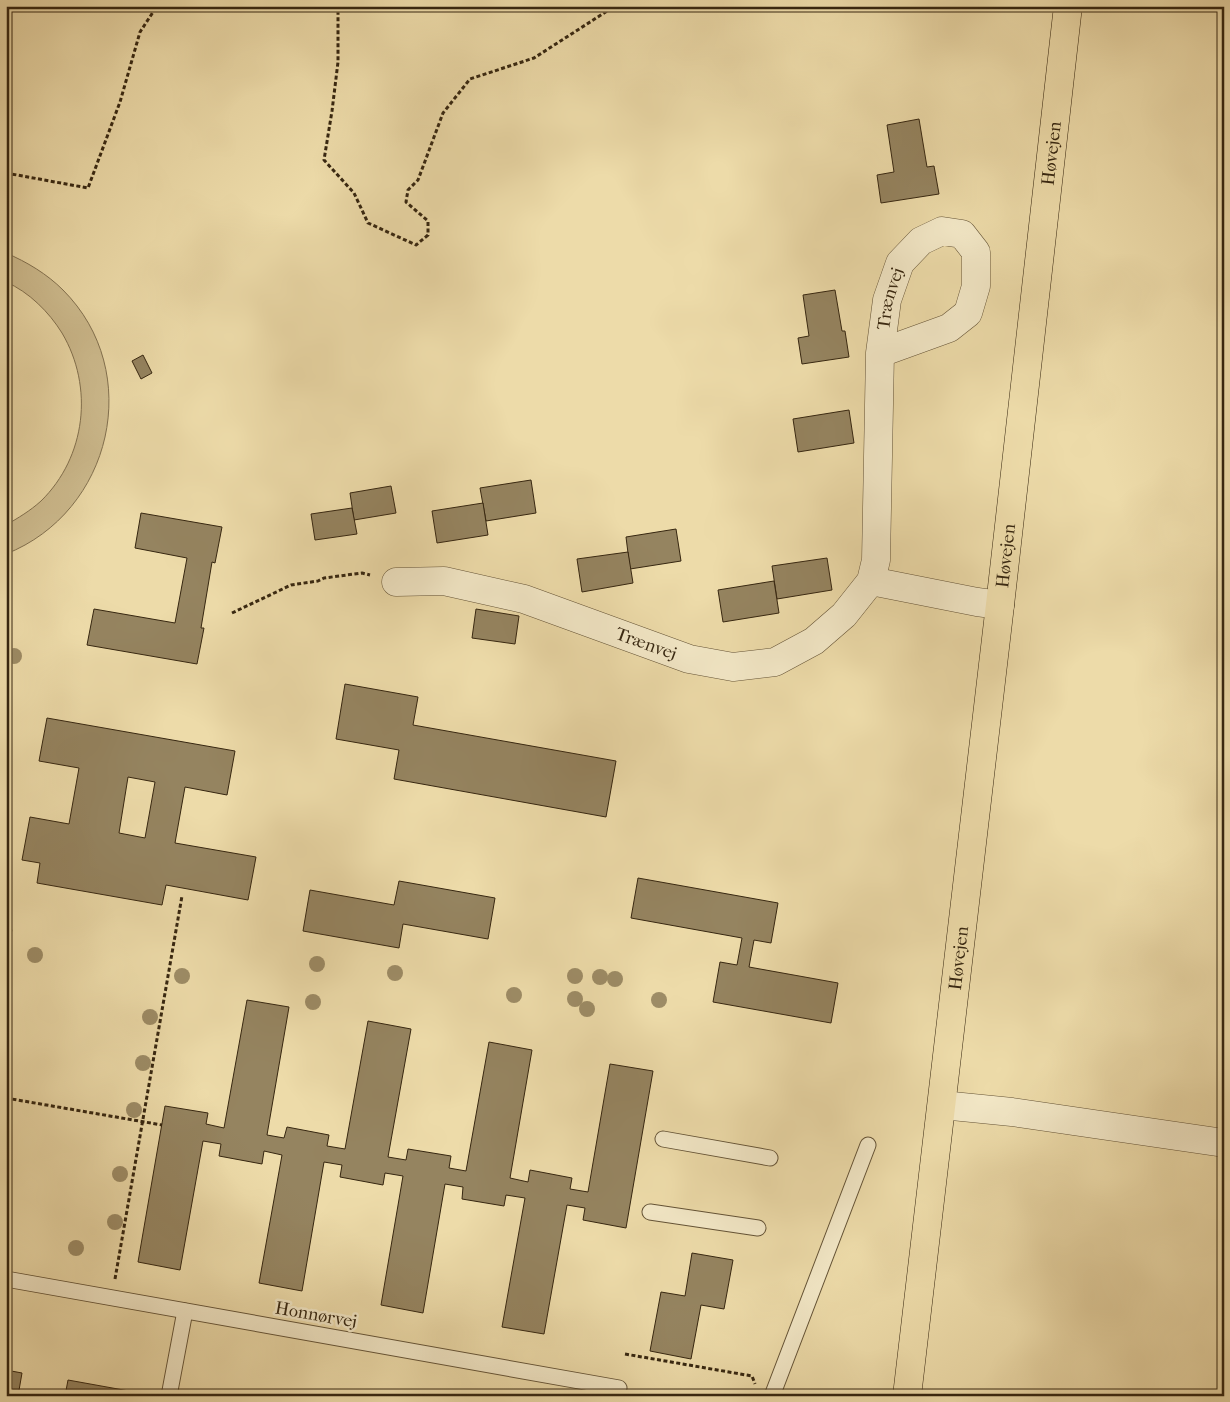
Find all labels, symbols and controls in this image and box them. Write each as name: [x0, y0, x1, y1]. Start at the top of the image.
street label: Høvejen: [1037, 120, 1065, 186]
street label: Trænvej: [873, 265, 908, 331]
street label: Høvejen: [992, 522, 1020, 589]
street label: Trænvej: [613, 623, 680, 664]
street label: Høvejen: [944, 924, 973, 991]
street label: Honnørvej: [273, 1297, 359, 1333]

